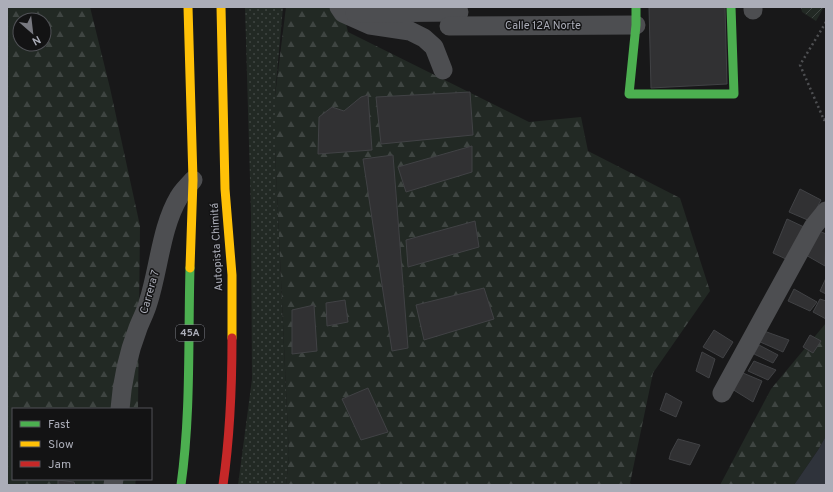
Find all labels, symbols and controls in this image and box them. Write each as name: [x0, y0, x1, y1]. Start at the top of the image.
north arrow: [12, 12, 52, 52]
street label: Calle 12A Norte: [505, 19, 581, 33]
text: N: [29, 32, 43, 48]
street label: Autopista Chimitá: [208, 202, 226, 292]
street label: Carrera 7: [137, 268, 163, 316]
road number: 45A: [176, 325, 204, 341]
legend: [12, 408, 152, 480]
text: Fast: [48, 417, 70, 433]
text: Slow: [48, 437, 74, 453]
text: Jam: [48, 457, 71, 473]

